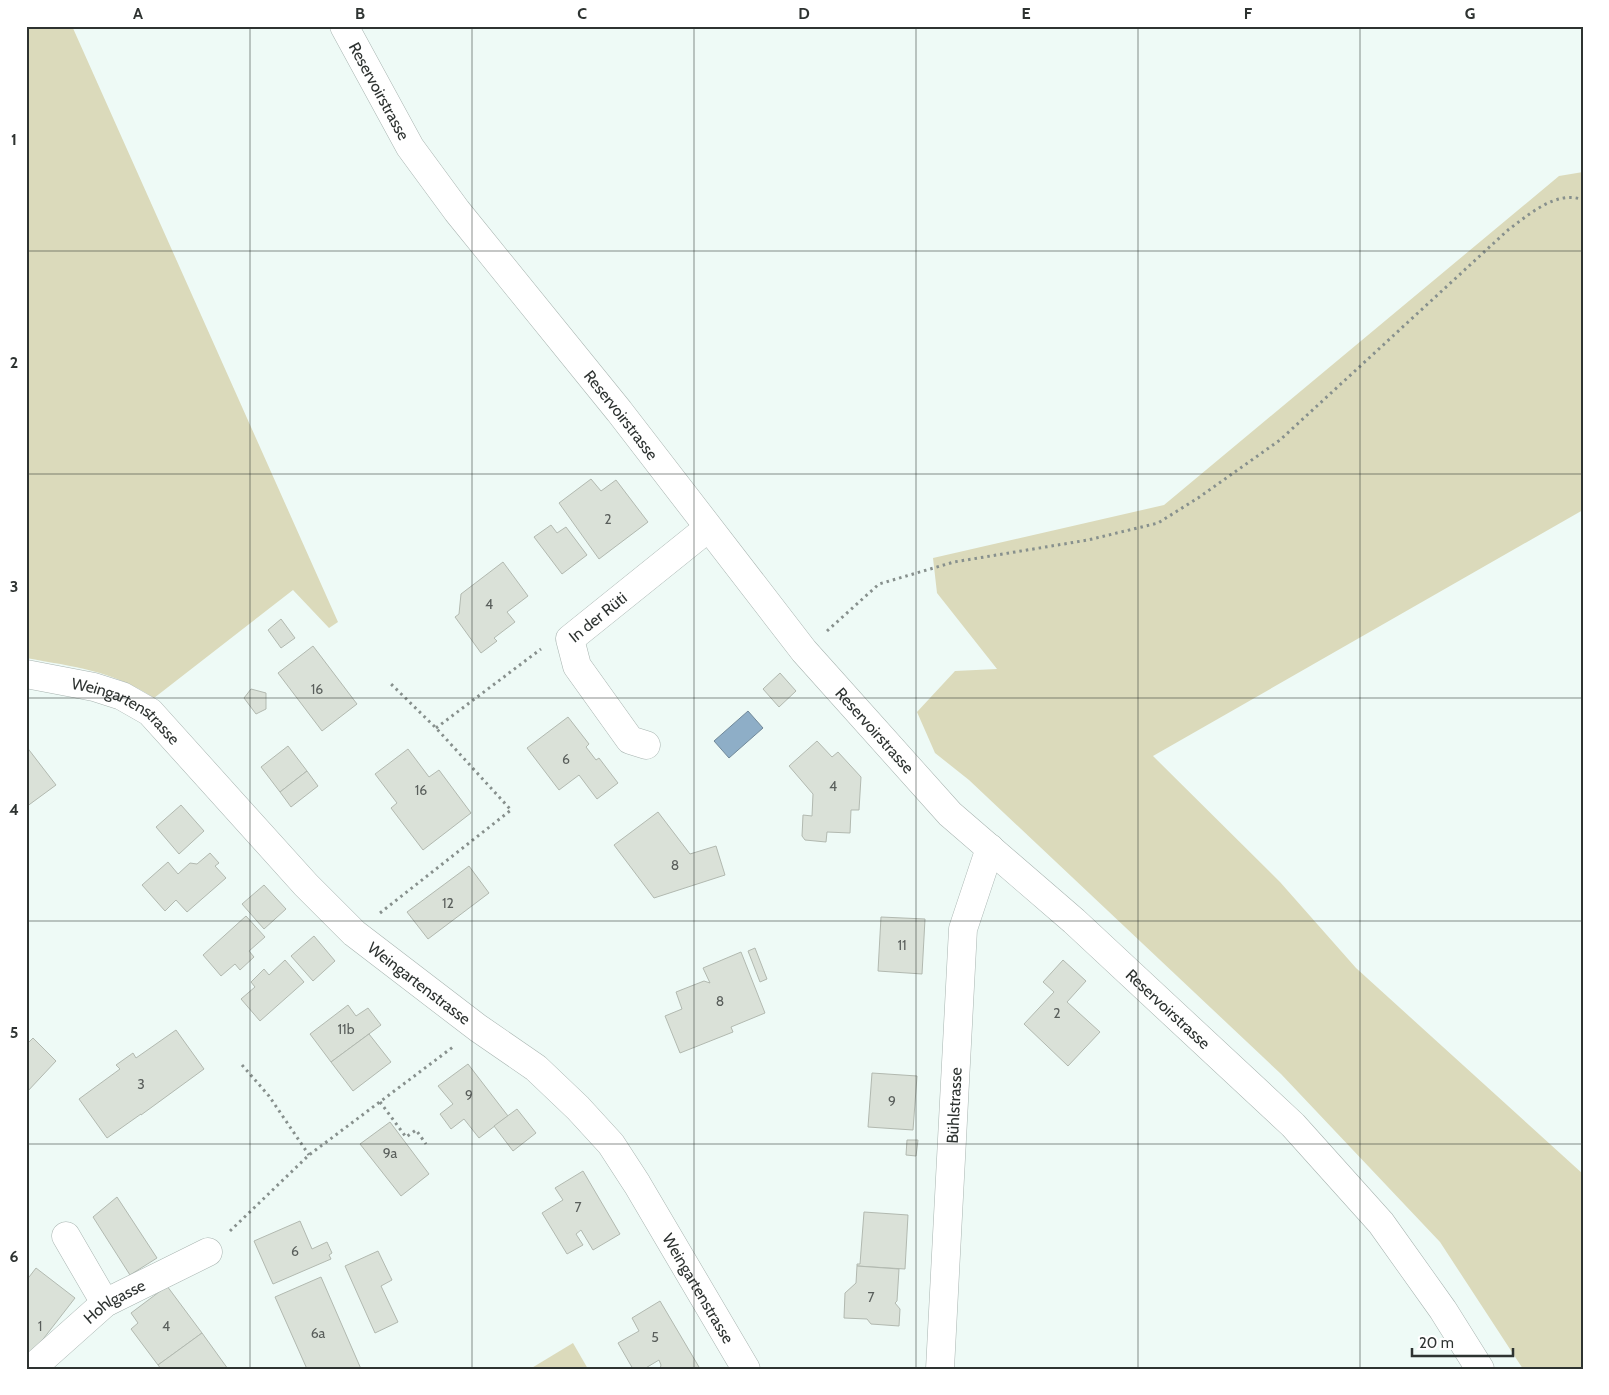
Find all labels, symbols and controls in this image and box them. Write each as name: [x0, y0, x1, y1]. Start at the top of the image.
text: A: [133, 4, 143, 23]
text: B: [355, 4, 365, 23]
text: C: [577, 4, 587, 23]
text: D: [798, 4, 810, 23]
text: E: [1021, 4, 1031, 23]
text: F: [1244, 4, 1253, 23]
text: G: [1465, 4, 1475, 23]
street label: Reservoirstrasse: [345, 39, 414, 143]
text: 1: [11, 130, 17, 149]
text: 2: [10, 353, 18, 372]
street label: Reservoirstrasse: [580, 366, 662, 463]
house number: 2: [604, 510, 612, 528]
text: 3: [10, 577, 18, 596]
street label: In der Rüti: [565, 588, 630, 646]
house number: 4: [485, 595, 493, 613]
street label: Weingartenstrasse: [70, 673, 184, 748]
house number: 16: [311, 680, 323, 698]
street label: Reservoirstrasse: [832, 683, 918, 777]
house number: 6: [562, 750, 570, 768]
house number: 4: [829, 777, 837, 795]
house number: 16: [415, 781, 427, 799]
text: 4: [9, 800, 19, 819]
house number: 8: [671, 856, 679, 874]
house number: 12: [442, 894, 454, 912]
house number: 11: [897, 936, 907, 954]
street label: Weingartenstrasse: [364, 938, 474, 1028]
street label: Reservoirstrasse: [1122, 965, 1214, 1053]
house number: 8: [716, 992, 724, 1010]
house number: 2: [1053, 1004, 1061, 1022]
house number: 11b: [338, 1020, 355, 1038]
text: 5: [10, 1023, 18, 1042]
street label: Bühlstrasse: [942, 1067, 965, 1144]
house number: 3: [137, 1075, 145, 1093]
house number: 9: [465, 1086, 473, 1104]
house number: 9: [888, 1092, 896, 1110]
house number: 9a: [383, 1144, 398, 1162]
house number: 7: [574, 1198, 582, 1216]
street label: Weingartenstrasse: [659, 1230, 738, 1347]
house number: 6: [291, 1242, 299, 1260]
text: 6: [10, 1247, 19, 1266]
street label: Hohlgasse: [79, 1275, 148, 1327]
house number: 7: [867, 1288, 875, 1306]
house number: 1: [38, 1317, 42, 1335]
house number: 4: [162, 1317, 170, 1335]
house number: 6a: [311, 1324, 326, 1342]
scale bar: [1412, 1325, 1513, 1357]
house number: 5: [651, 1328, 659, 1346]
text: 20 m: [1419, 1334, 1454, 1352]

